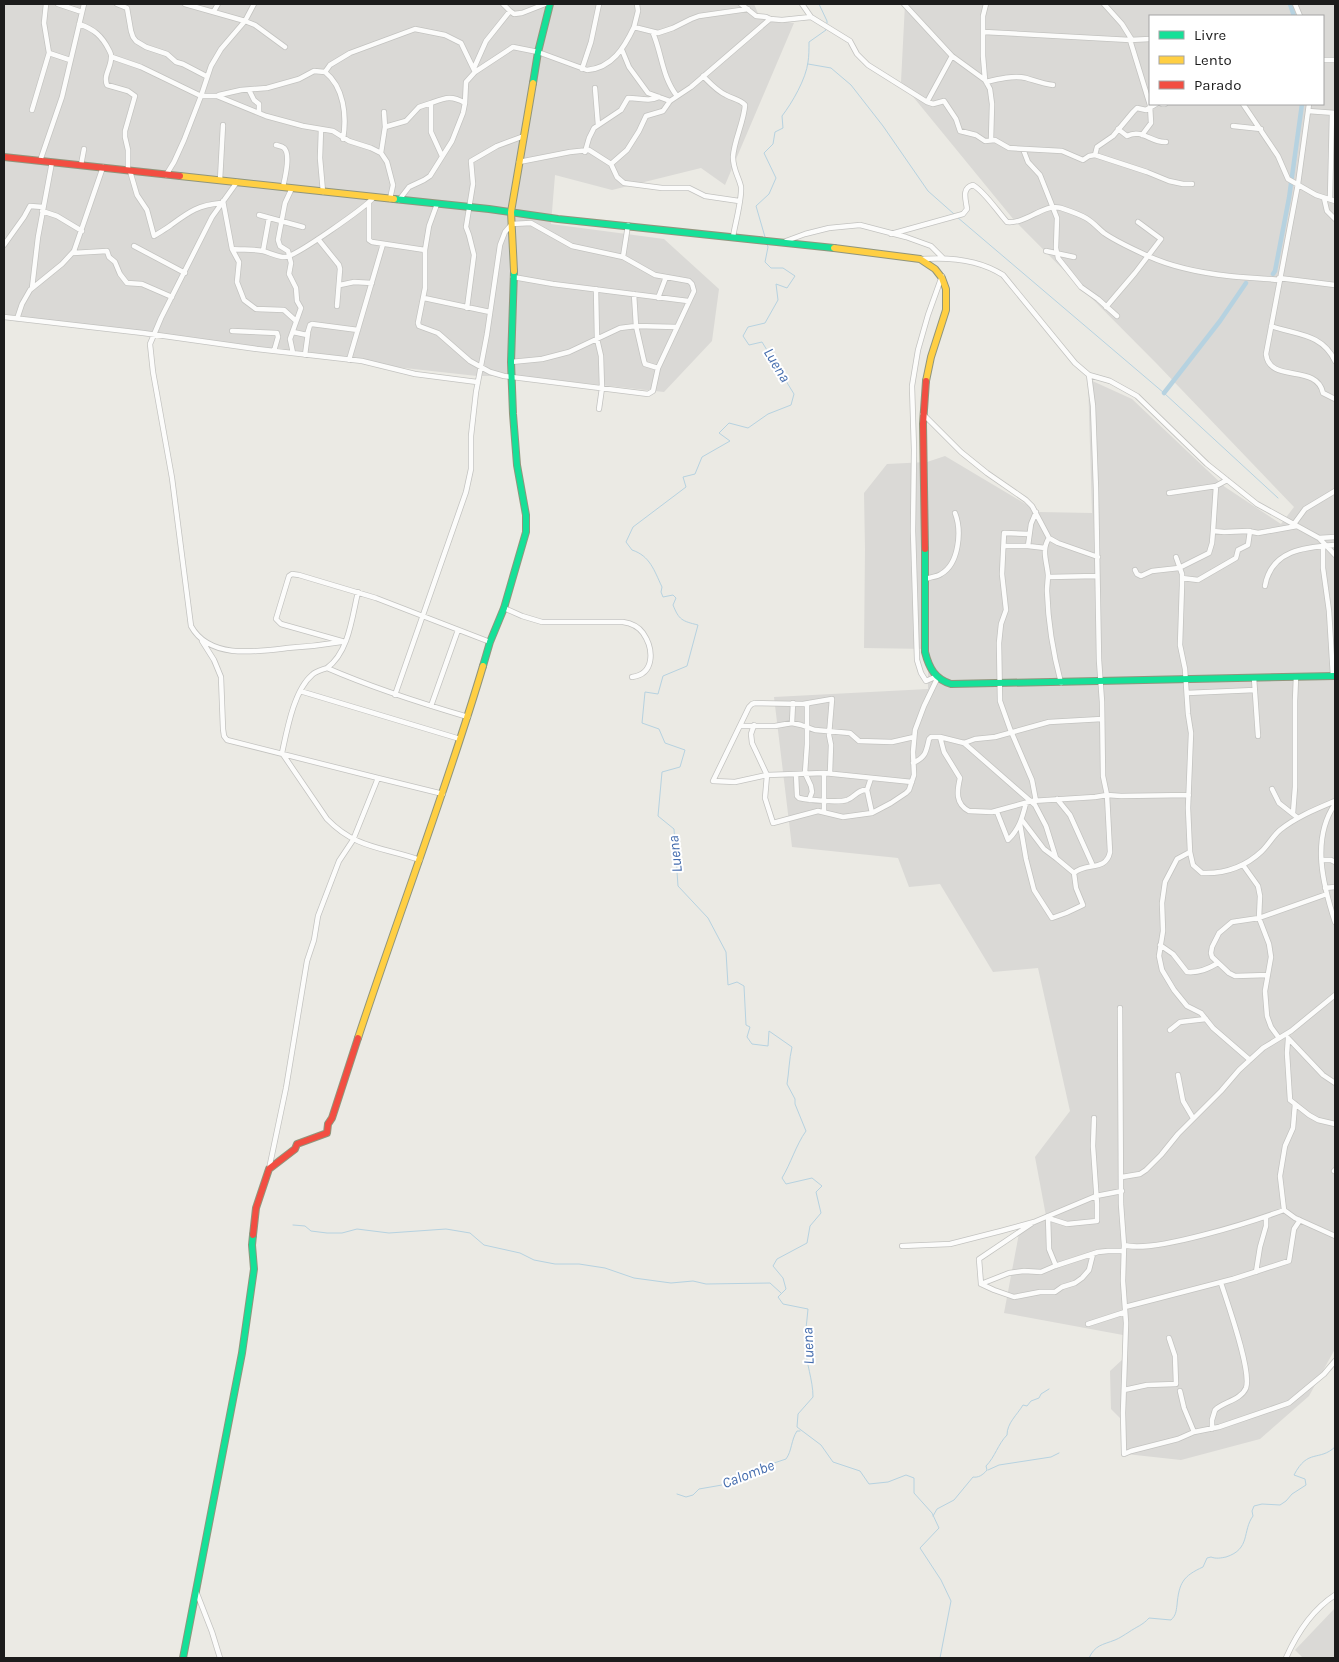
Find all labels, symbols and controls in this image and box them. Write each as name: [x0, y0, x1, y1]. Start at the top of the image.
legend: [1149, 15, 1324, 105]
text: Livre: [1194, 26, 1226, 44]
text: Lento: [1194, 51, 1232, 69]
text: Parado: [1194, 76, 1241, 94]
water label: Luena: [760, 344, 794, 386]
water label: Luena: [664, 835, 686, 873]
water label: Luena: [798, 1327, 818, 1365]
water label: Calombe: [719, 1456, 777, 1492]

